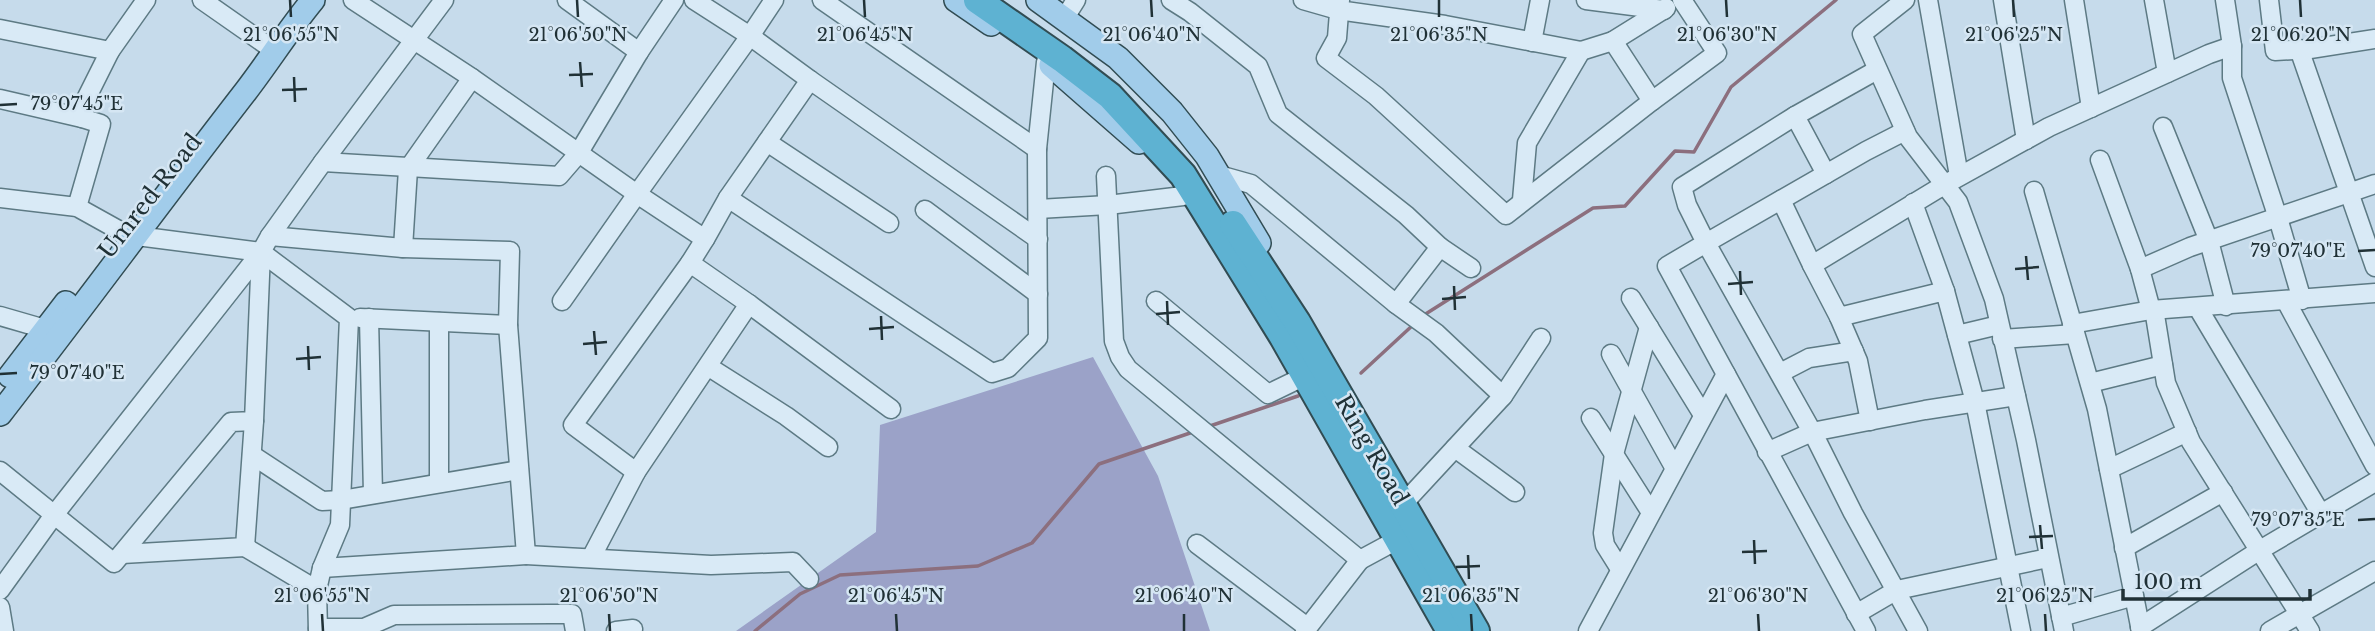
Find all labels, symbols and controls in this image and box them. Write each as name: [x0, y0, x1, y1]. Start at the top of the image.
text: 21°06'55"N: [243, 24, 339, 46]
text: 21°06'50"N: [528, 24, 628, 46]
text: 21°06'45"N: [817, 24, 913, 46]
text: 21°06'40"N: [1102, 24, 1202, 46]
text: 21°06'35"N: [1390, 24, 1488, 46]
text: 21°06'30"N: [1677, 24, 1777, 46]
text: 21°06'25"N: [1965, 24, 2063, 46]
text: 21°06'20"N: [2251, 24, 2351, 46]
text: 79°07'45"E: [31, 93, 123, 115]
street label: Umred Road: [92, 128, 208, 264]
text: 79°07'40"E: [2251, 240, 2345, 262]
text: 79°07'40"E: [30, 362, 124, 384]
street label: Ring Road: [1329, 390, 1415, 510]
text: 79°07'35"E: [2251, 509, 2345, 531]
scale bar: [2123, 558, 2310, 602]
text: 100 m: [2134, 569, 2202, 595]
text: 21°06'55"N: [274, 585, 370, 607]
text: 21°06'50"N: [559, 585, 659, 607]
text: 21°06'45"N: [848, 585, 944, 607]
text: 21°06'40"N: [1134, 585, 1234, 607]
text: 21°06'35"N: [1422, 585, 1520, 607]
text: 21°06'30"N: [1708, 585, 1808, 607]
text: 21°06'25"N: [1996, 585, 2094, 607]

